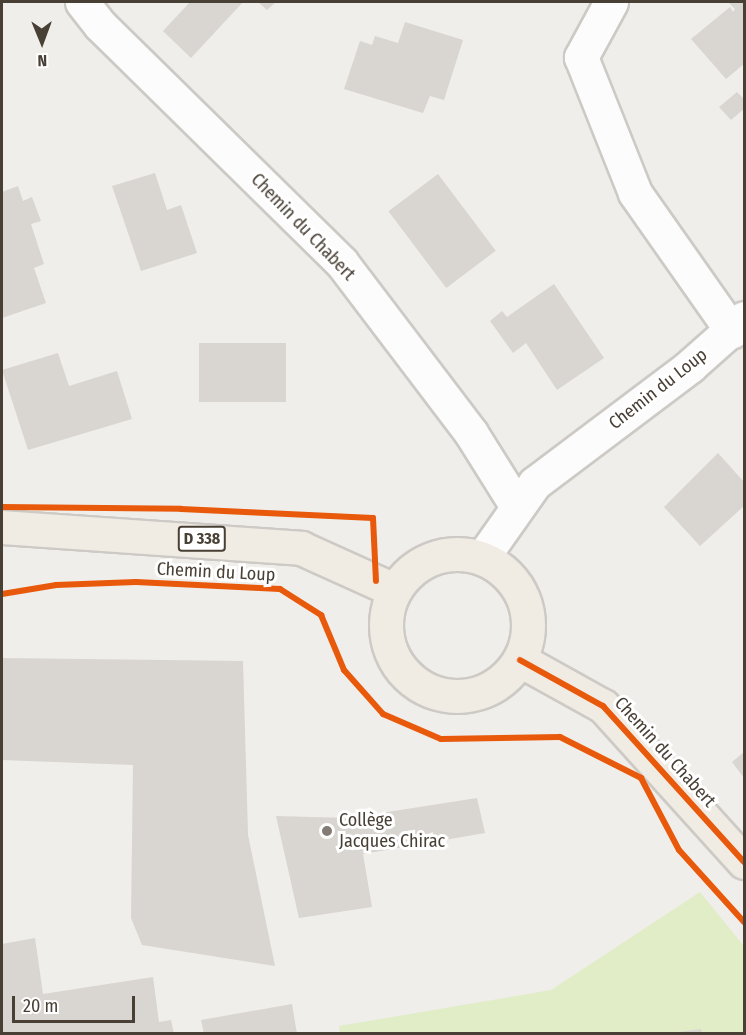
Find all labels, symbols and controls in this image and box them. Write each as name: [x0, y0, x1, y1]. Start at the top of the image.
north arrow: [12, 12, 72, 72]
text: N: [37, 51, 47, 70]
street label: Chemin du Chabert: [246, 169, 360, 285]
street label: Chemin du Loup: [605, 344, 711, 434]
road number: D 338: [176, 526, 228, 552]
street label: Chemin du Loup: [156, 558, 276, 586]
street label: Chemin du Chabert: [610, 693, 720, 811]
place label: Collège Jacques Chirac: [339, 810, 445, 852]
marker: Collège Jacques Chirac: [320, 824, 334, 838]
scale bar: [15, 984, 138, 1022]
text: 20 m: [23, 995, 58, 1017]

